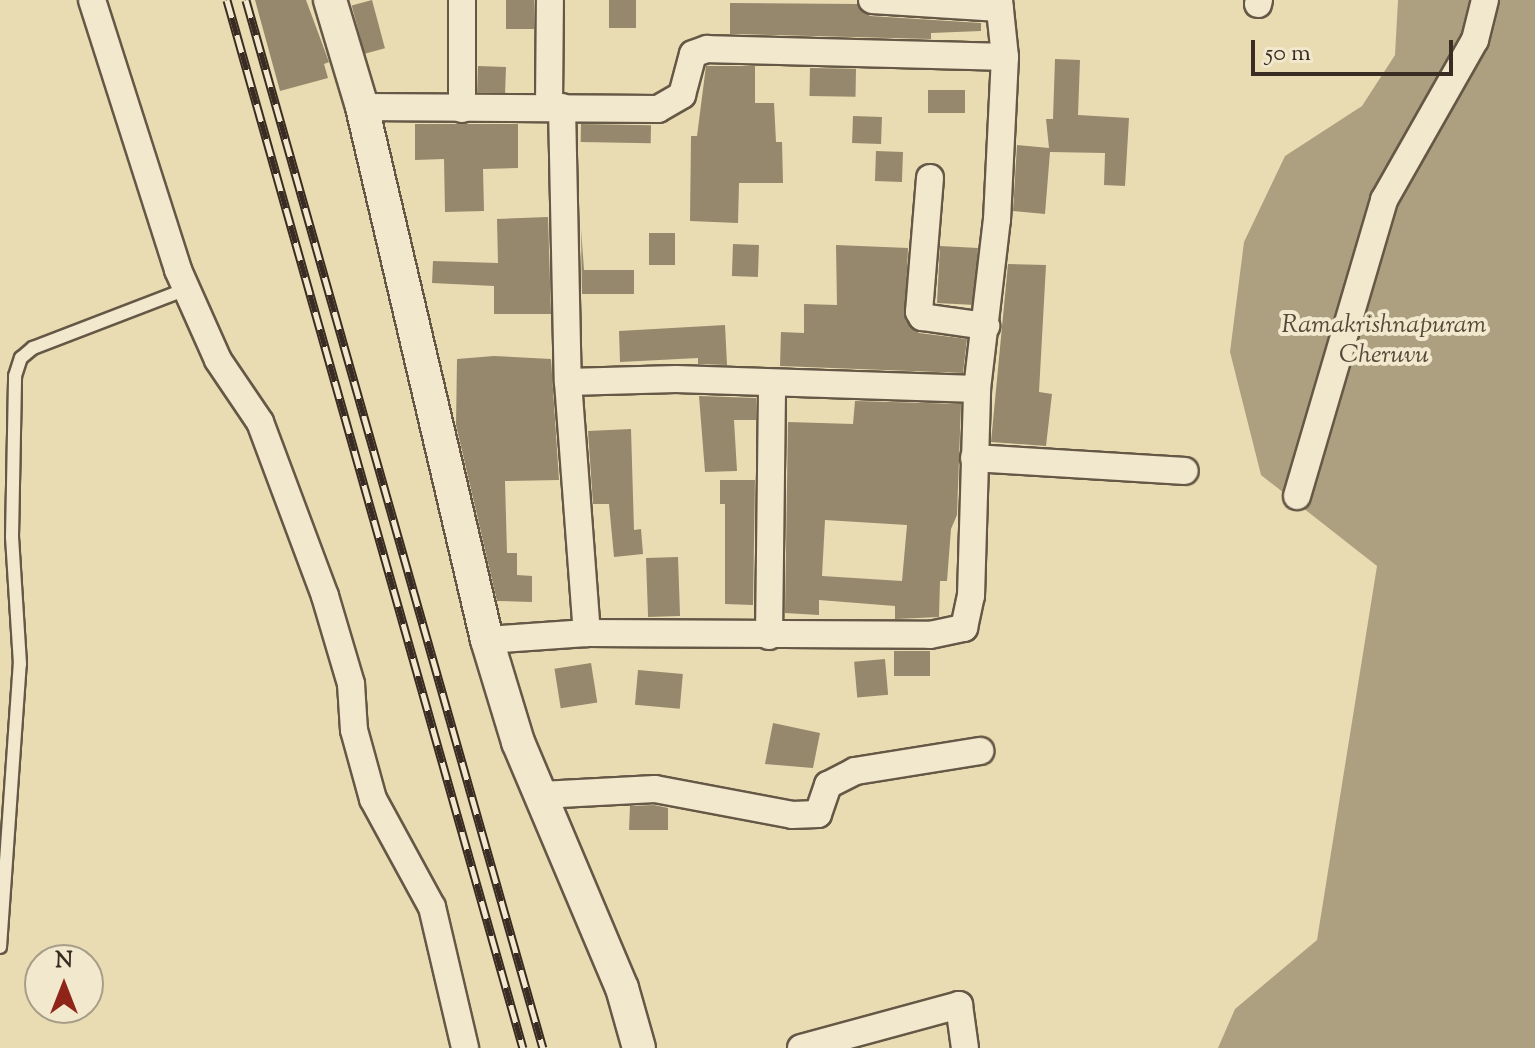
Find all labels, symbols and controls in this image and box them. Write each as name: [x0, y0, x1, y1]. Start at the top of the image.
scale bar: [1255, 24, 1457, 74]
text: 50 m: [1265, 37, 1311, 71]
water label: Ramakrishnapuram Cheruvu: [1281, 310, 1487, 372]
north arrow: [24, 944, 104, 1024]
text: N: [55, 946, 73, 978]

